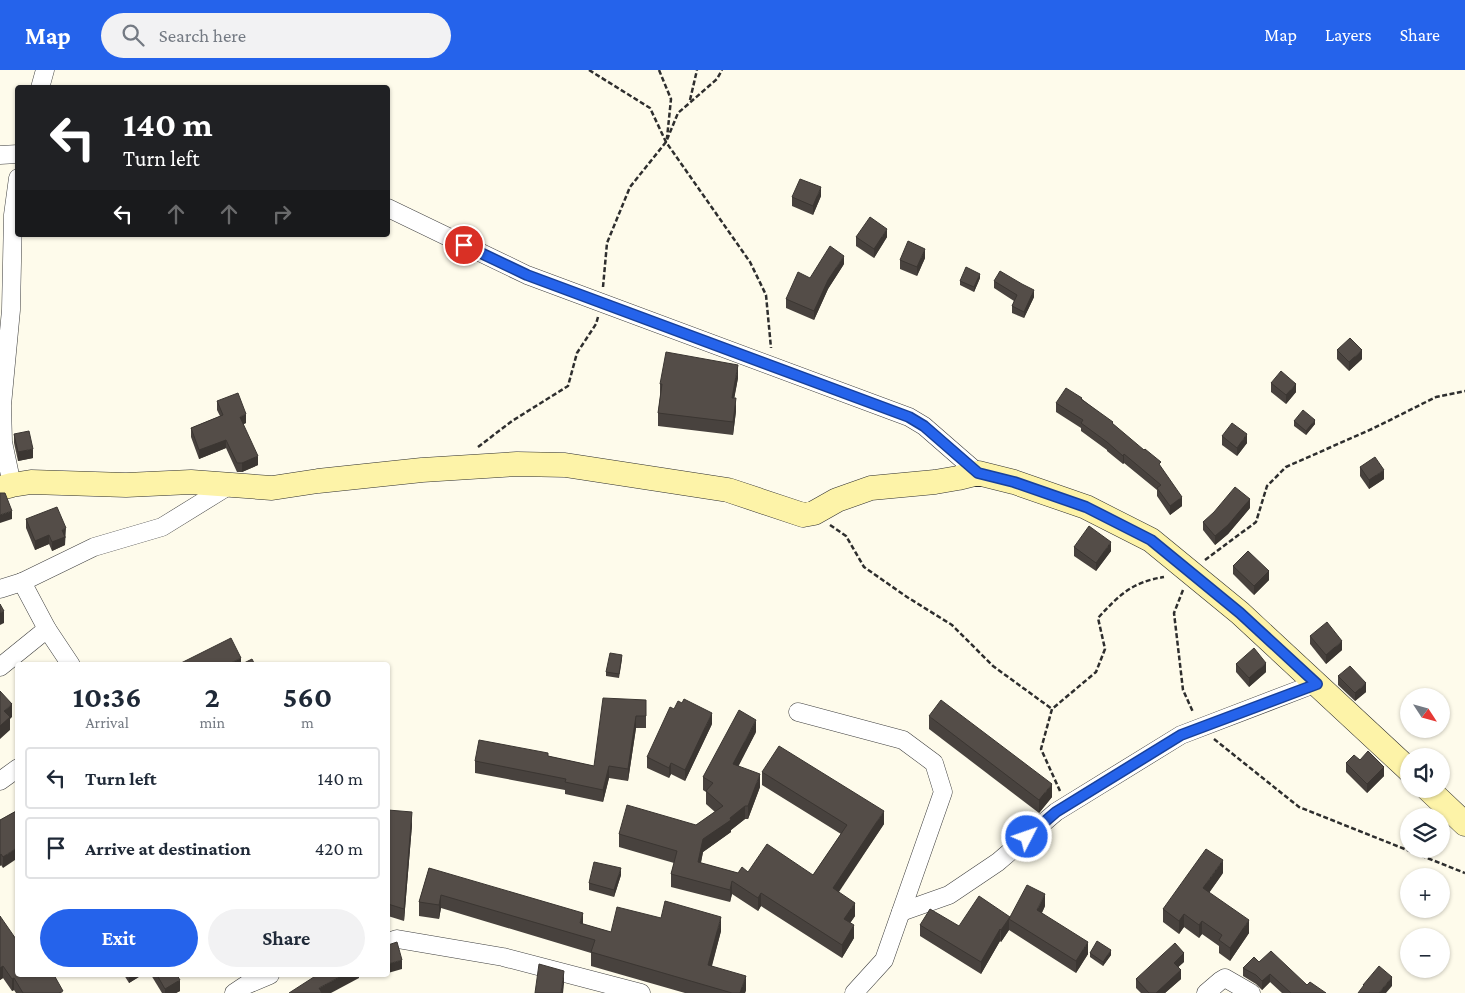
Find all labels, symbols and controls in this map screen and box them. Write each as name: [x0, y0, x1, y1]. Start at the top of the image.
search box: [101, 13, 451, 58]
icon: search: [119, 21, 147, 49]
text: Map: [25, 22, 71, 49]
text: Search here: [159, 25, 246, 46]
text: Map: [1264, 25, 1297, 45]
text: Layers: [1325, 25, 1372, 45]
text: Share: [1400, 25, 1440, 45]
icon: left: [40, 105, 105, 170]
text: 140 m: [123, 105, 213, 144]
text: Turn left: [123, 146, 200, 171]
icon: left: [109, 200, 137, 228]
icon: ahead: [162, 200, 190, 228]
icon: ahead: [215, 200, 243, 228]
icon: right: [268, 200, 296, 228]
pin: [443, 224, 485, 266]
icon: arrive: [450, 231, 478, 259]
text: 10:36: [73, 680, 142, 713]
text: 2: [205, 680, 220, 713]
text: 560: [283, 680, 332, 713]
north arrow: [1400, 688, 1450, 738]
map controls: [1400, 688, 1450, 978]
text: Arrival: [85, 714, 129, 731]
text: min: [199, 714, 225, 731]
text: m: [301, 714, 314, 731]
button: sound: [1400, 748, 1450, 798]
icon: left: [42, 764, 70, 792]
text: Turn left: [85, 768, 157, 789]
text: 140 m: [317, 768, 363, 789]
button: layers: [1400, 808, 1450, 858]
position arrow: [1000, 810, 1052, 862]
icon: arrive: [42, 834, 70, 862]
text: Arrive at destination: [85, 838, 251, 859]
text: 420 m: [315, 838, 363, 859]
button: +: [1400, 868, 1450, 918]
button: Exit: [40, 909, 198, 967]
button: Share: [208, 909, 365, 967]
button: −: [1400, 928, 1450, 978]

